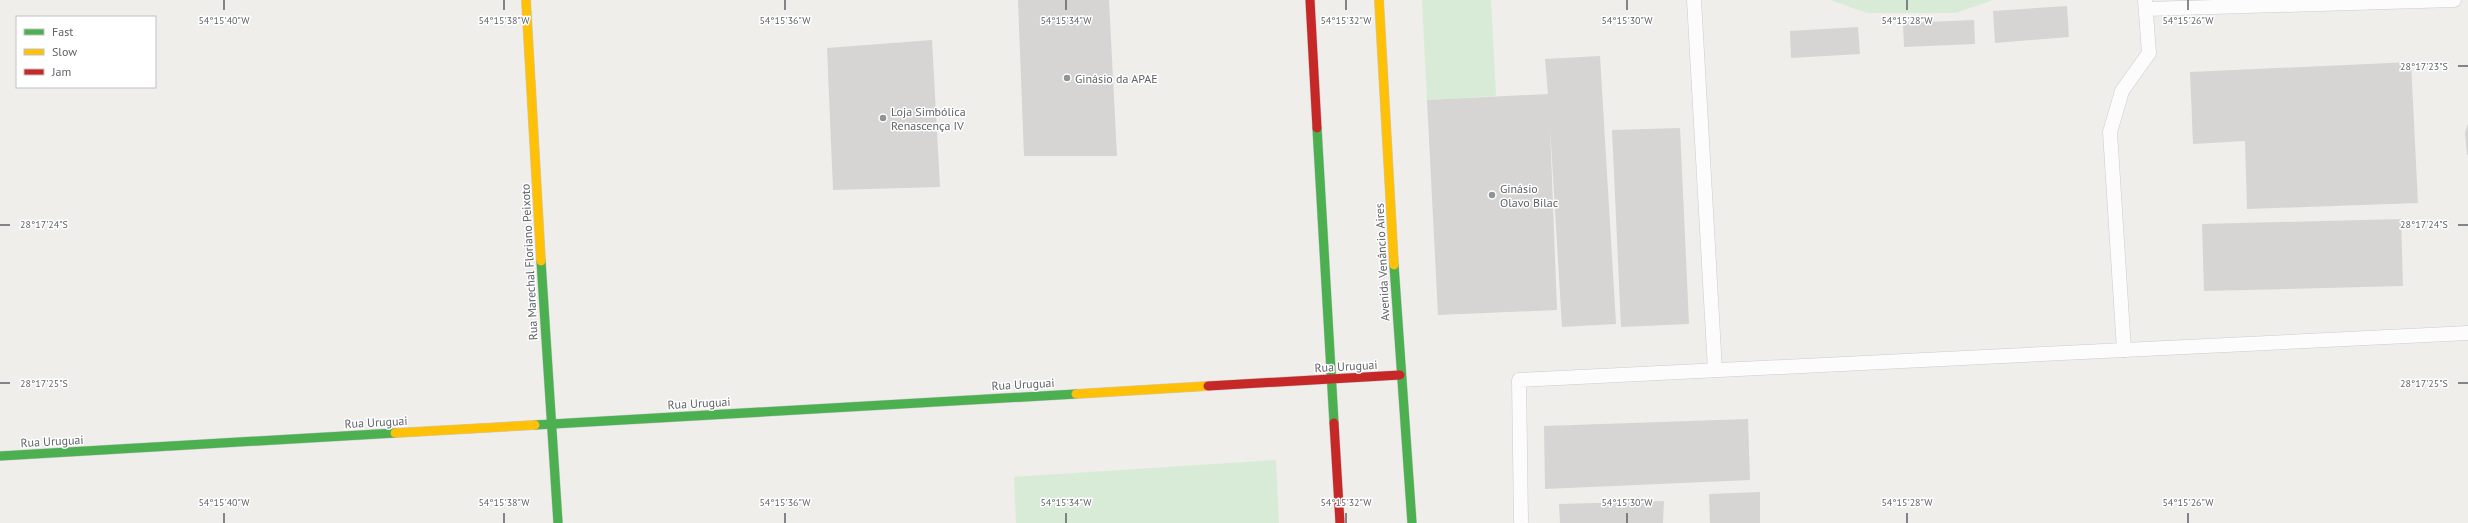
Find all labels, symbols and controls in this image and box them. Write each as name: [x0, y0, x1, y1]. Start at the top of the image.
text: 54°15'40"W: [198, 14, 250, 27]
text: 54°15'38"W: [478, 14, 530, 27]
text: 54°15'36"W: [759, 14, 811, 27]
text: 54°15'34"W: [1040, 14, 1092, 27]
text: 54°15'32"W: [1320, 14, 1372, 27]
text: 54°15'30"W: [1601, 14, 1653, 27]
text: 54°15'28"W: [1881, 14, 1933, 27]
text: 54°15'26"W: [2162, 14, 2214, 27]
legend: [16, 16, 156, 88]
text: Fast: [52, 24, 73, 39]
text: Slow: [52, 44, 77, 59]
text: 28°17'23"S: [2400, 60, 2448, 73]
text: Jam: [51, 64, 71, 79]
place label: Ginásio da APAE: [1075, 71, 1158, 86]
marker: Ginásio da APAE: [1062, 73, 1072, 83]
place label: Loja Simbólica Renascença IV: [891, 104, 966, 133]
marker: Loja Simbólica Renascença IV: [878, 113, 888, 123]
place label: Ginásio Olavo Bilac: [1500, 181, 1559, 210]
street label: Rua Marechal Floriano Peixoto: [517, 183, 541, 341]
marker: Ginásio Olavo Bilac: [1487, 190, 1497, 200]
street label: Avenida Venâncio Aires: [1371, 203, 1393, 321]
text: 28°17'24"S: [20, 218, 68, 231]
text: 28°17'24"S: [2400, 218, 2448, 231]
street label: Rua Uruguai: [1314, 357, 1378, 375]
street label: Rua Uruguai: [991, 375, 1055, 393]
text: 28°17'25"S: [20, 377, 68, 390]
text: 28°17'25"S: [2400, 377, 2448, 390]
street label: Rua Uruguai: [667, 394, 731, 412]
street label: Rua Uruguai: [344, 413, 408, 431]
street label: Rua Uruguai: [20, 432, 84, 450]
text: 54°15'40"W: [198, 496, 250, 509]
text: 54°15'38"W: [478, 496, 530, 509]
text: 54°15'36"W: [759, 496, 811, 509]
text: 54°15'34"W: [1040, 496, 1092, 509]
text: 54°15'32"W: [1320, 496, 1372, 509]
text: 54°15'30"W: [1601, 496, 1653, 509]
text: 54°15'28"W: [1881, 496, 1933, 509]
text: 54°15'26"W: [2162, 496, 2214, 509]

